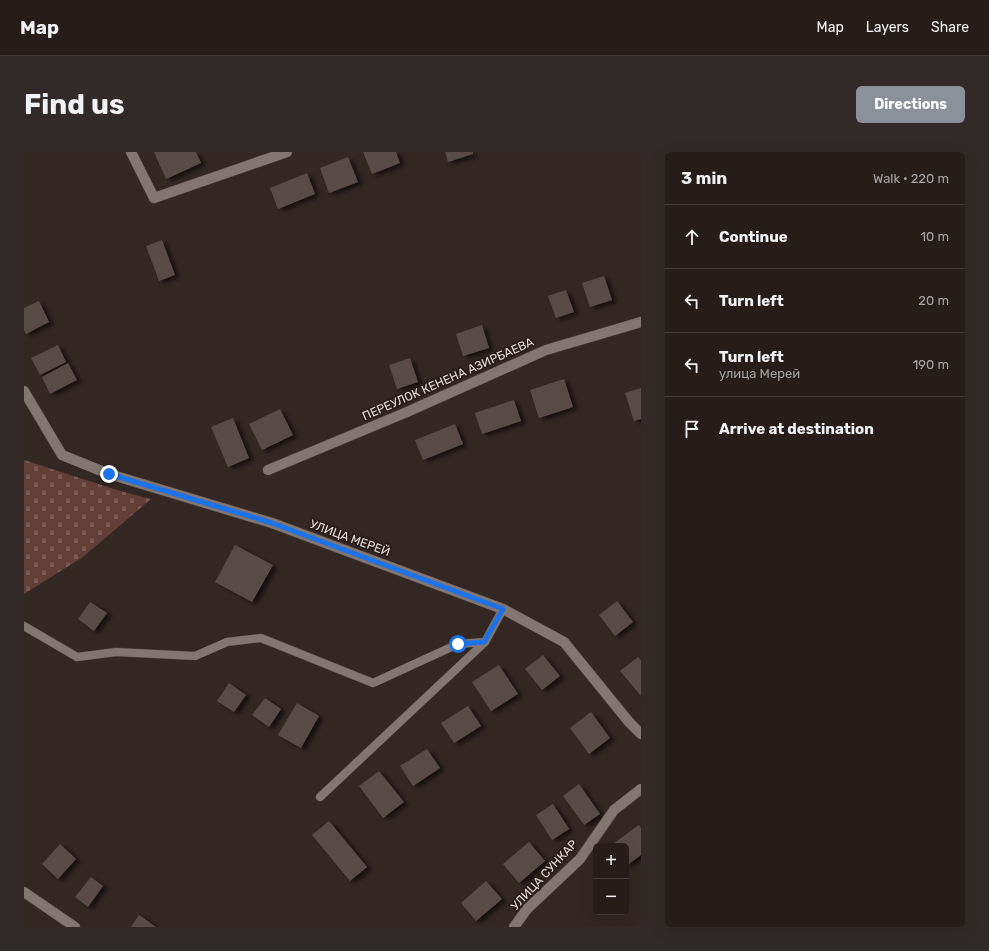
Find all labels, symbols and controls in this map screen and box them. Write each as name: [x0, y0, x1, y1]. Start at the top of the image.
text: Map: [20, 16, 59, 39]
text: Map: [817, 19, 844, 36]
text: Layers: [866, 19, 909, 36]
text: Share: [931, 19, 969, 36]
button: Directions: [856, 86, 965, 123]
text: Find us: [24, 88, 124, 121]
text: 3 min: [681, 168, 727, 188]
text: Walk · 220 m: [873, 171, 949, 186]
icon: ahead: [681, 226, 703, 248]
text: Continue: [719, 228, 788, 246]
text: 10 m: [920, 229, 949, 244]
icon: left: [681, 290, 703, 312]
text: Turn left: [719, 292, 784, 310]
text: 20 m: [918, 293, 949, 308]
street label: ПЕРЕУЛОК КЕНЕНА АЗИРБАЕВА: [360, 335, 536, 423]
text: Turn left: [719, 348, 784, 366]
icon: left: [681, 354, 703, 376]
text: 190 m: [913, 357, 949, 372]
text: улица Мерей: [719, 366, 800, 381]
icon: arrive: [681, 418, 703, 440]
text: Arrive at destination: [719, 420, 874, 438]
route end: [100, 465, 118, 483]
street label: УЛИЦА МЕРЕЙ: [308, 517, 392, 559]
route start: [449, 635, 467, 653]
street label: УЛИЦА СУНКАР: [508, 837, 580, 913]
map controls: [593, 843, 629, 915]
button: +: [593, 843, 629, 879]
button: −: [593, 879, 629, 915]

